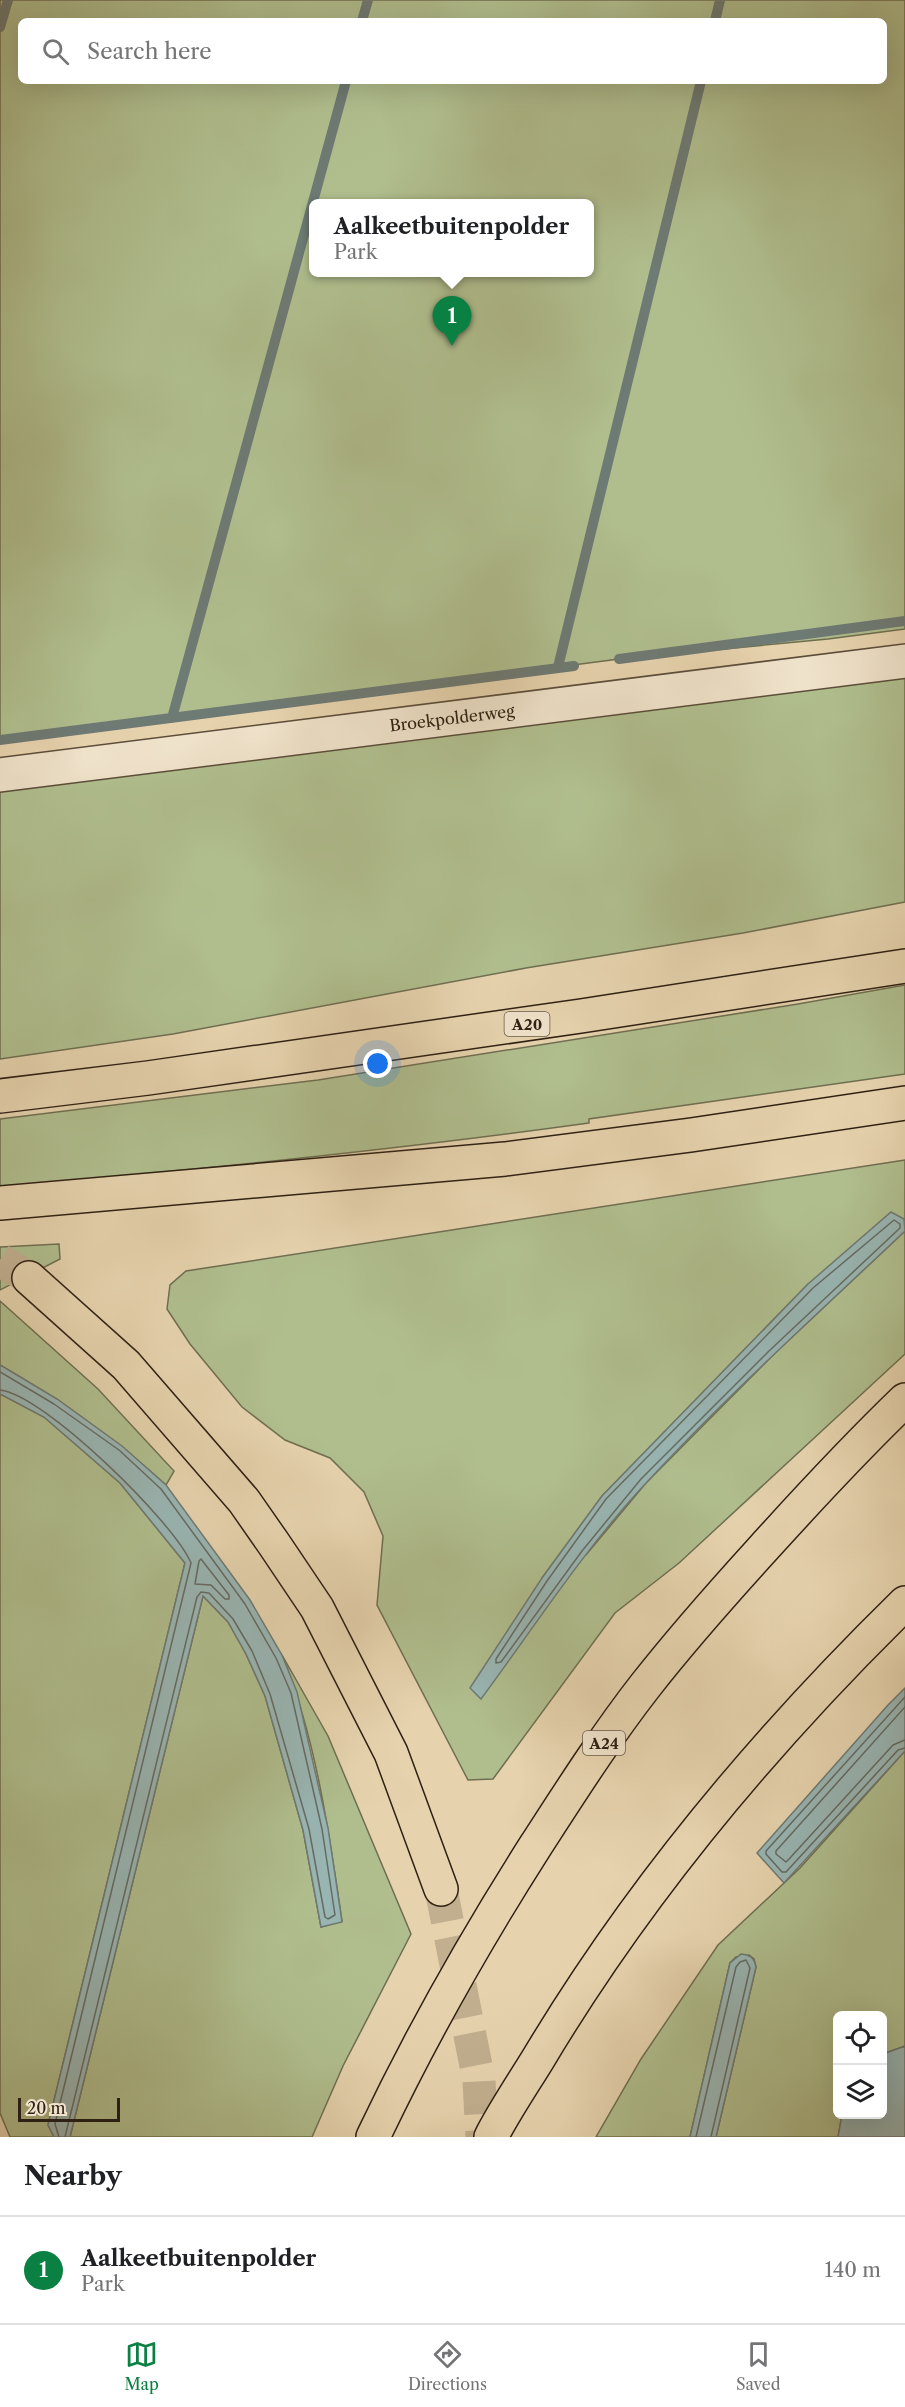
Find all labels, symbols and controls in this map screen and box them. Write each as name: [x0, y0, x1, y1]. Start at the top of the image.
search box: [18, 18, 887, 84]
icon: search: [39, 35, 72, 68]
text: Search here: [87, 38, 212, 65]
popup: [309, 199, 594, 277]
text: Aalkeetbuitenpolder: [334, 213, 569, 240]
text: Park: [334, 240, 377, 264]
pin: 1: [432, 296, 472, 346]
street label: Broekpolderweg: [388, 700, 516, 736]
road number: A20: [504, 1012, 550, 1036]
your location: [363, 1049, 392, 1078]
road number: A24: [583, 1731, 625, 1755]
map controls: [833, 2011, 887, 2119]
button: locate: [833, 2011, 887, 2065]
button: layers: [833, 2065, 887, 2119]
scale bar: [18, 2095, 120, 2122]
text: 20 m: [27, 2098, 66, 2118]
text: Nearby: [24, 2160, 122, 2192]
text: Aalkeetbuitenpolder: [81, 2245, 316, 2272]
text: 1: [39, 2258, 48, 2282]
text: 140 m: [824, 2258, 881, 2282]
text: Park: [81, 2272, 124, 2296]
tab: Map: [125, 2338, 159, 2394]
tab: Directions: [408, 2338, 487, 2394]
tab: Saved: [736, 2338, 780, 2394]

